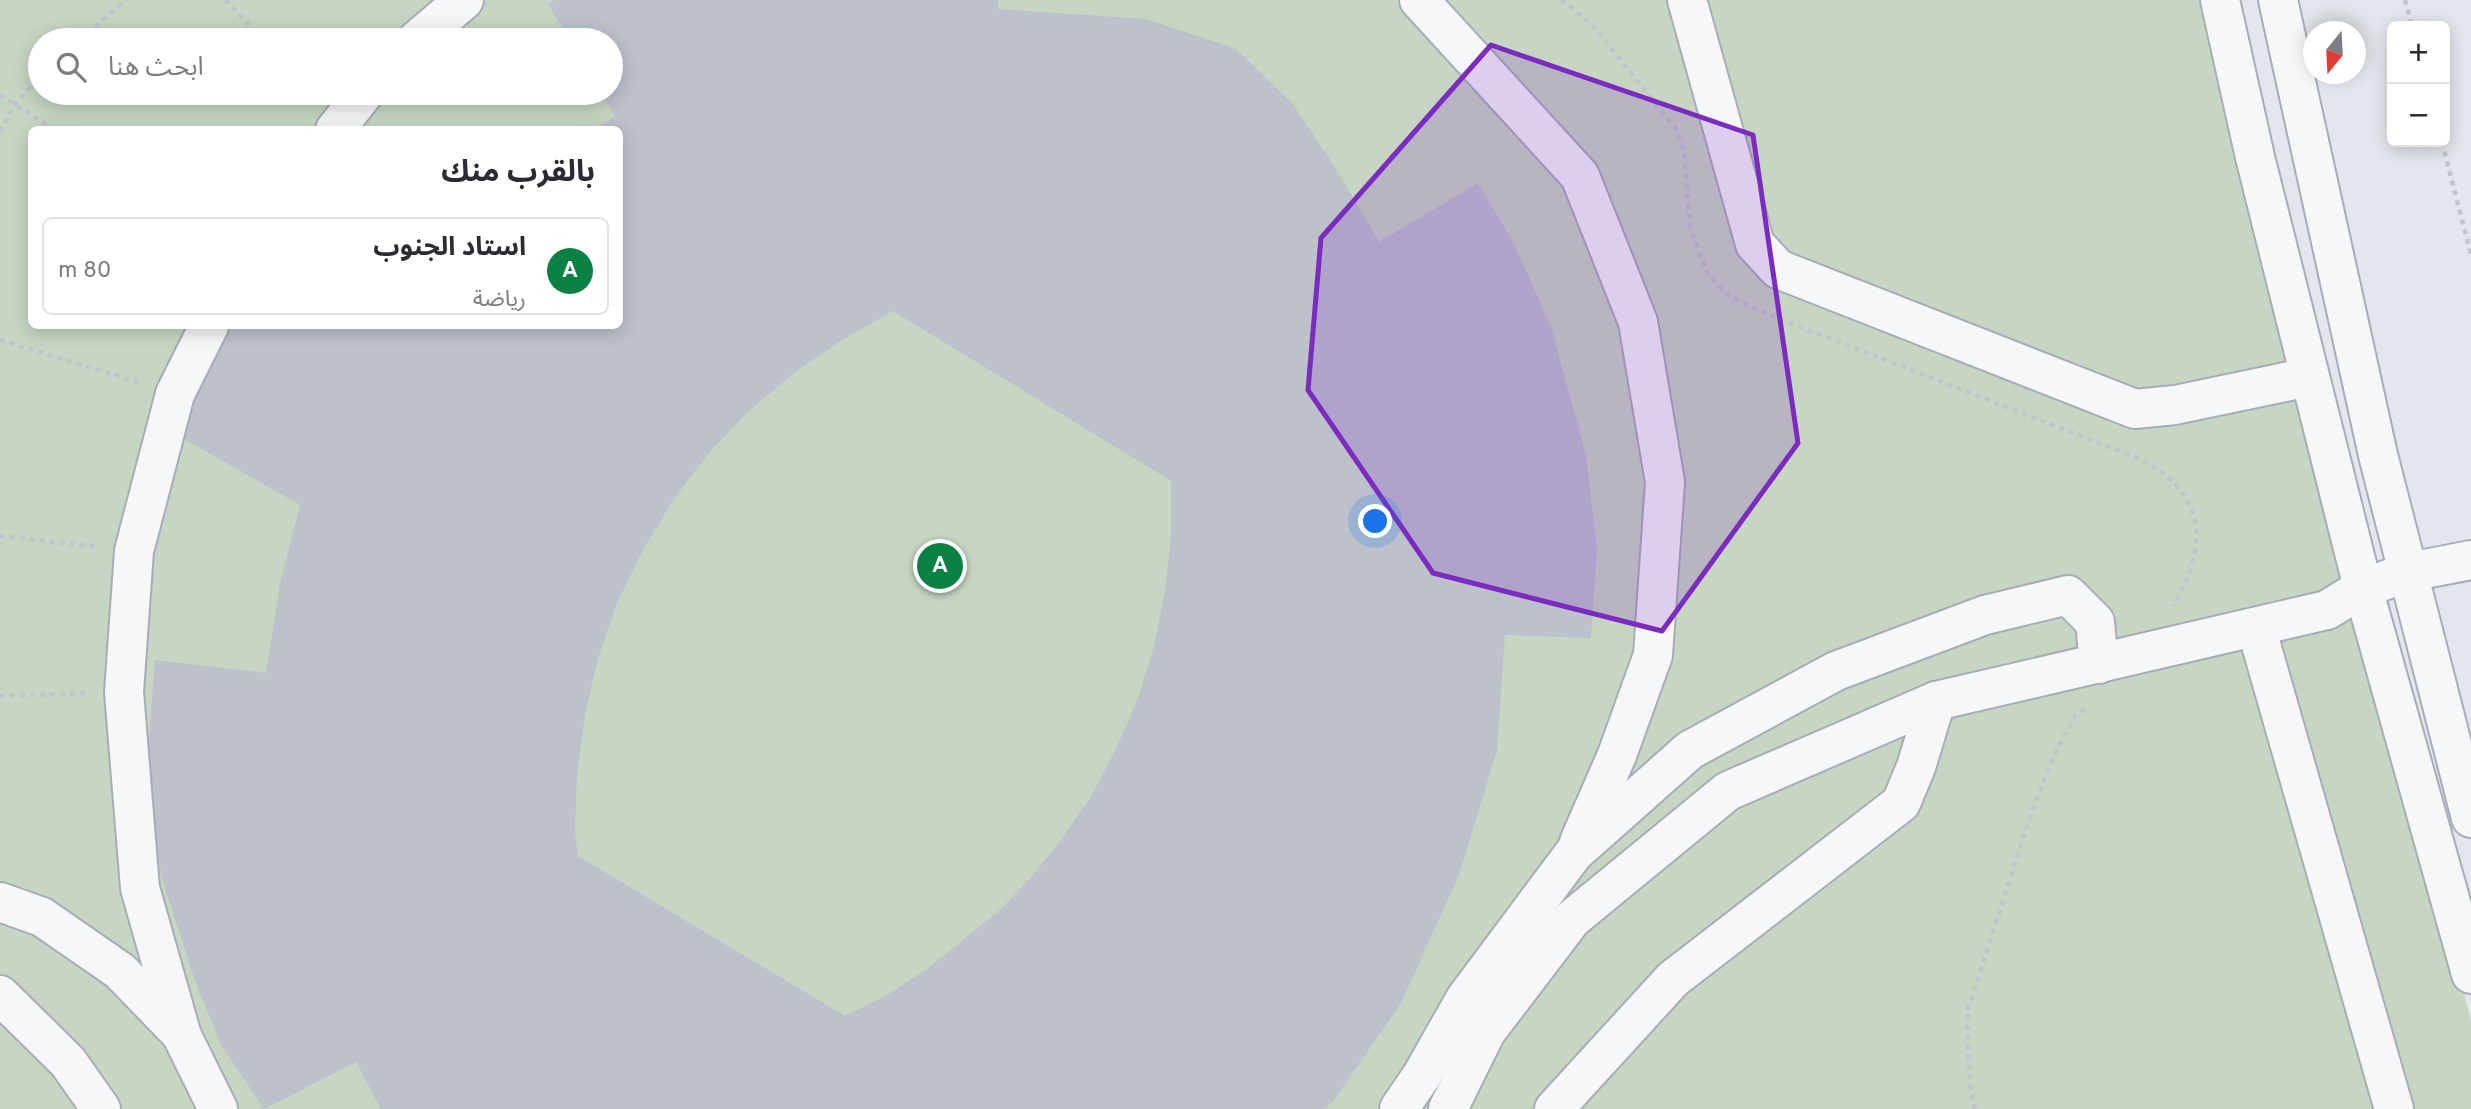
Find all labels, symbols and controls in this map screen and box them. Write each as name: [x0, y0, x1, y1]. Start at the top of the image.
north arrow: [2303, 21, 2366, 84]
map controls: [2387, 21, 2450, 147]
button: +: [2387, 21, 2450, 84]
search box: [28, 28, 623, 105]
icon: search: [52, 48, 90, 86]
text: ابحث هنا: [108, 52, 204, 85]
button: −: [2387, 84, 2450, 147]
text: بالقرب منك: [441, 155, 595, 192]
text: استاد الجنوب: [373, 232, 526, 265]
text: 80 m: [58, 257, 111, 286]
text: A: [562, 257, 578, 286]
text: رياضة: [473, 286, 526, 315]
your location: [1358, 504, 1392, 538]
pin: A: [917, 540, 963, 592]

